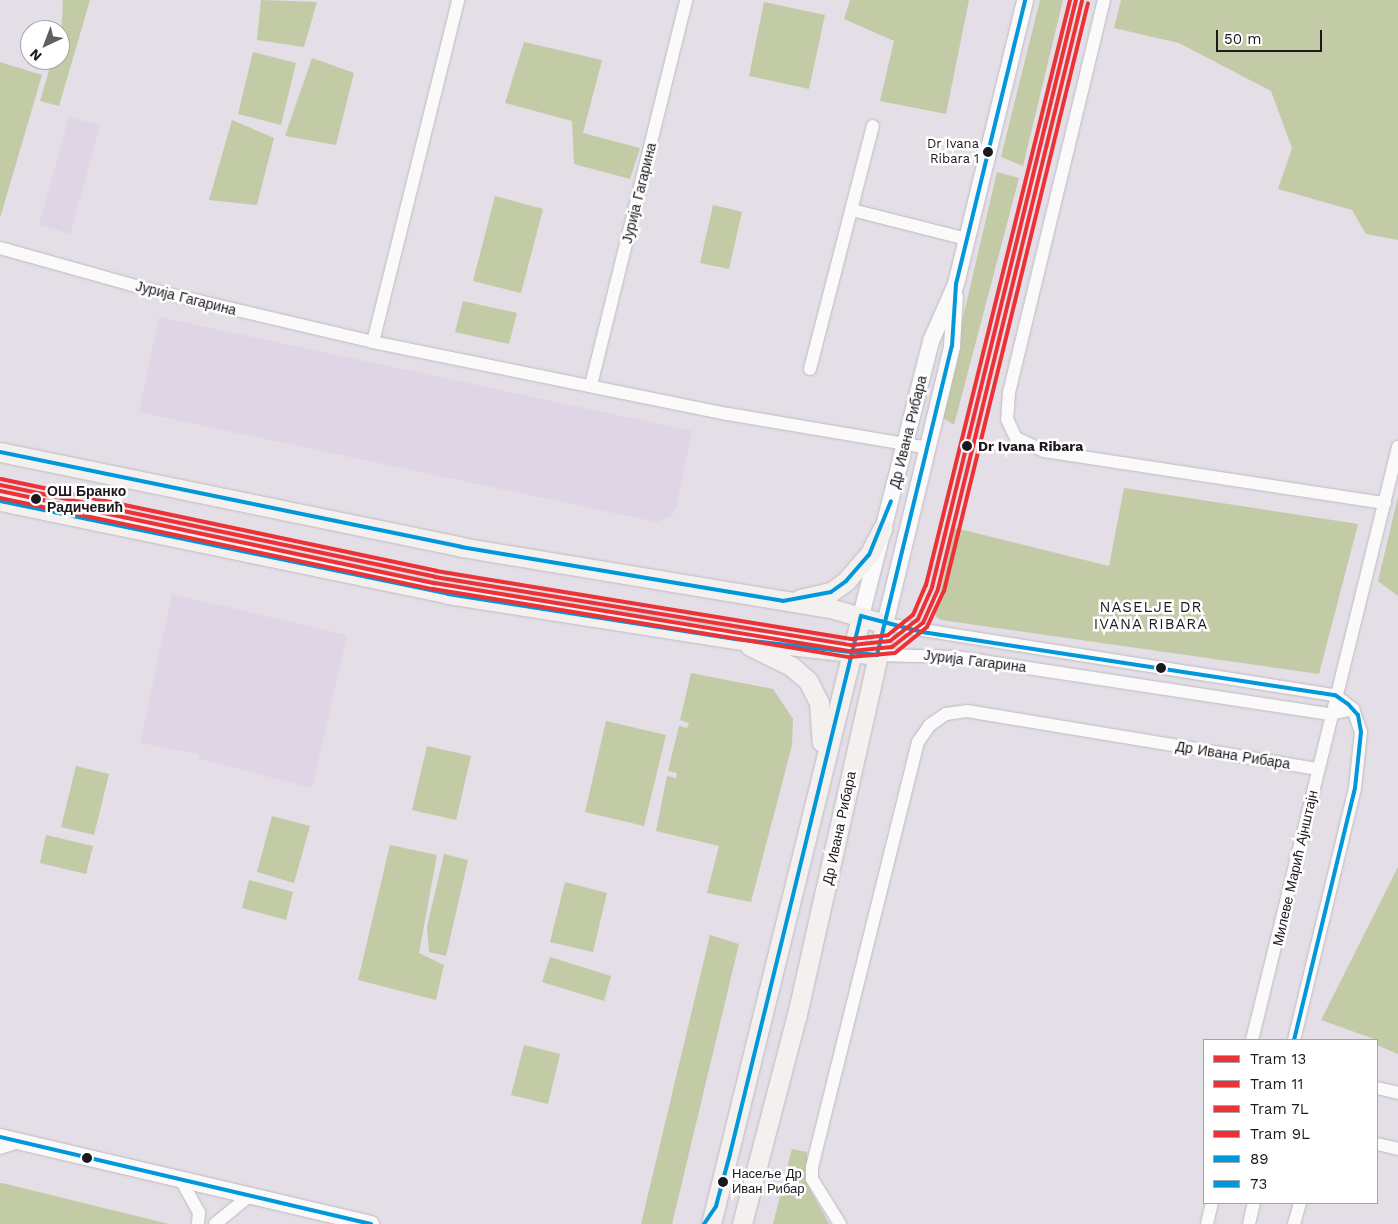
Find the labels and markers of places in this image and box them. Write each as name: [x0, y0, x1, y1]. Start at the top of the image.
place label: Dr Ivana Ribara 1: [927, 137, 979, 168]
marker: Dr Ivana Ribara 1: [983, 147, 993, 157]
place label: Dr Ivana Ribara: [978, 438, 1084, 454]
marker: Dr Ivana Ribara: [960, 439, 974, 453]
place label: ОШ Бранко Радичевић: [47, 483, 126, 516]
marker: ОШ Бранко Радичевић: [29, 492, 43, 506]
unlabelled marker: [1156, 663, 1166, 673]
unlabelled marker: [82, 1153, 92, 1163]
place label: Насеље Др Иван Рибар: [732, 1167, 804, 1198]
marker: Насеље Др Иван Рибар: [718, 1177, 728, 1187]

